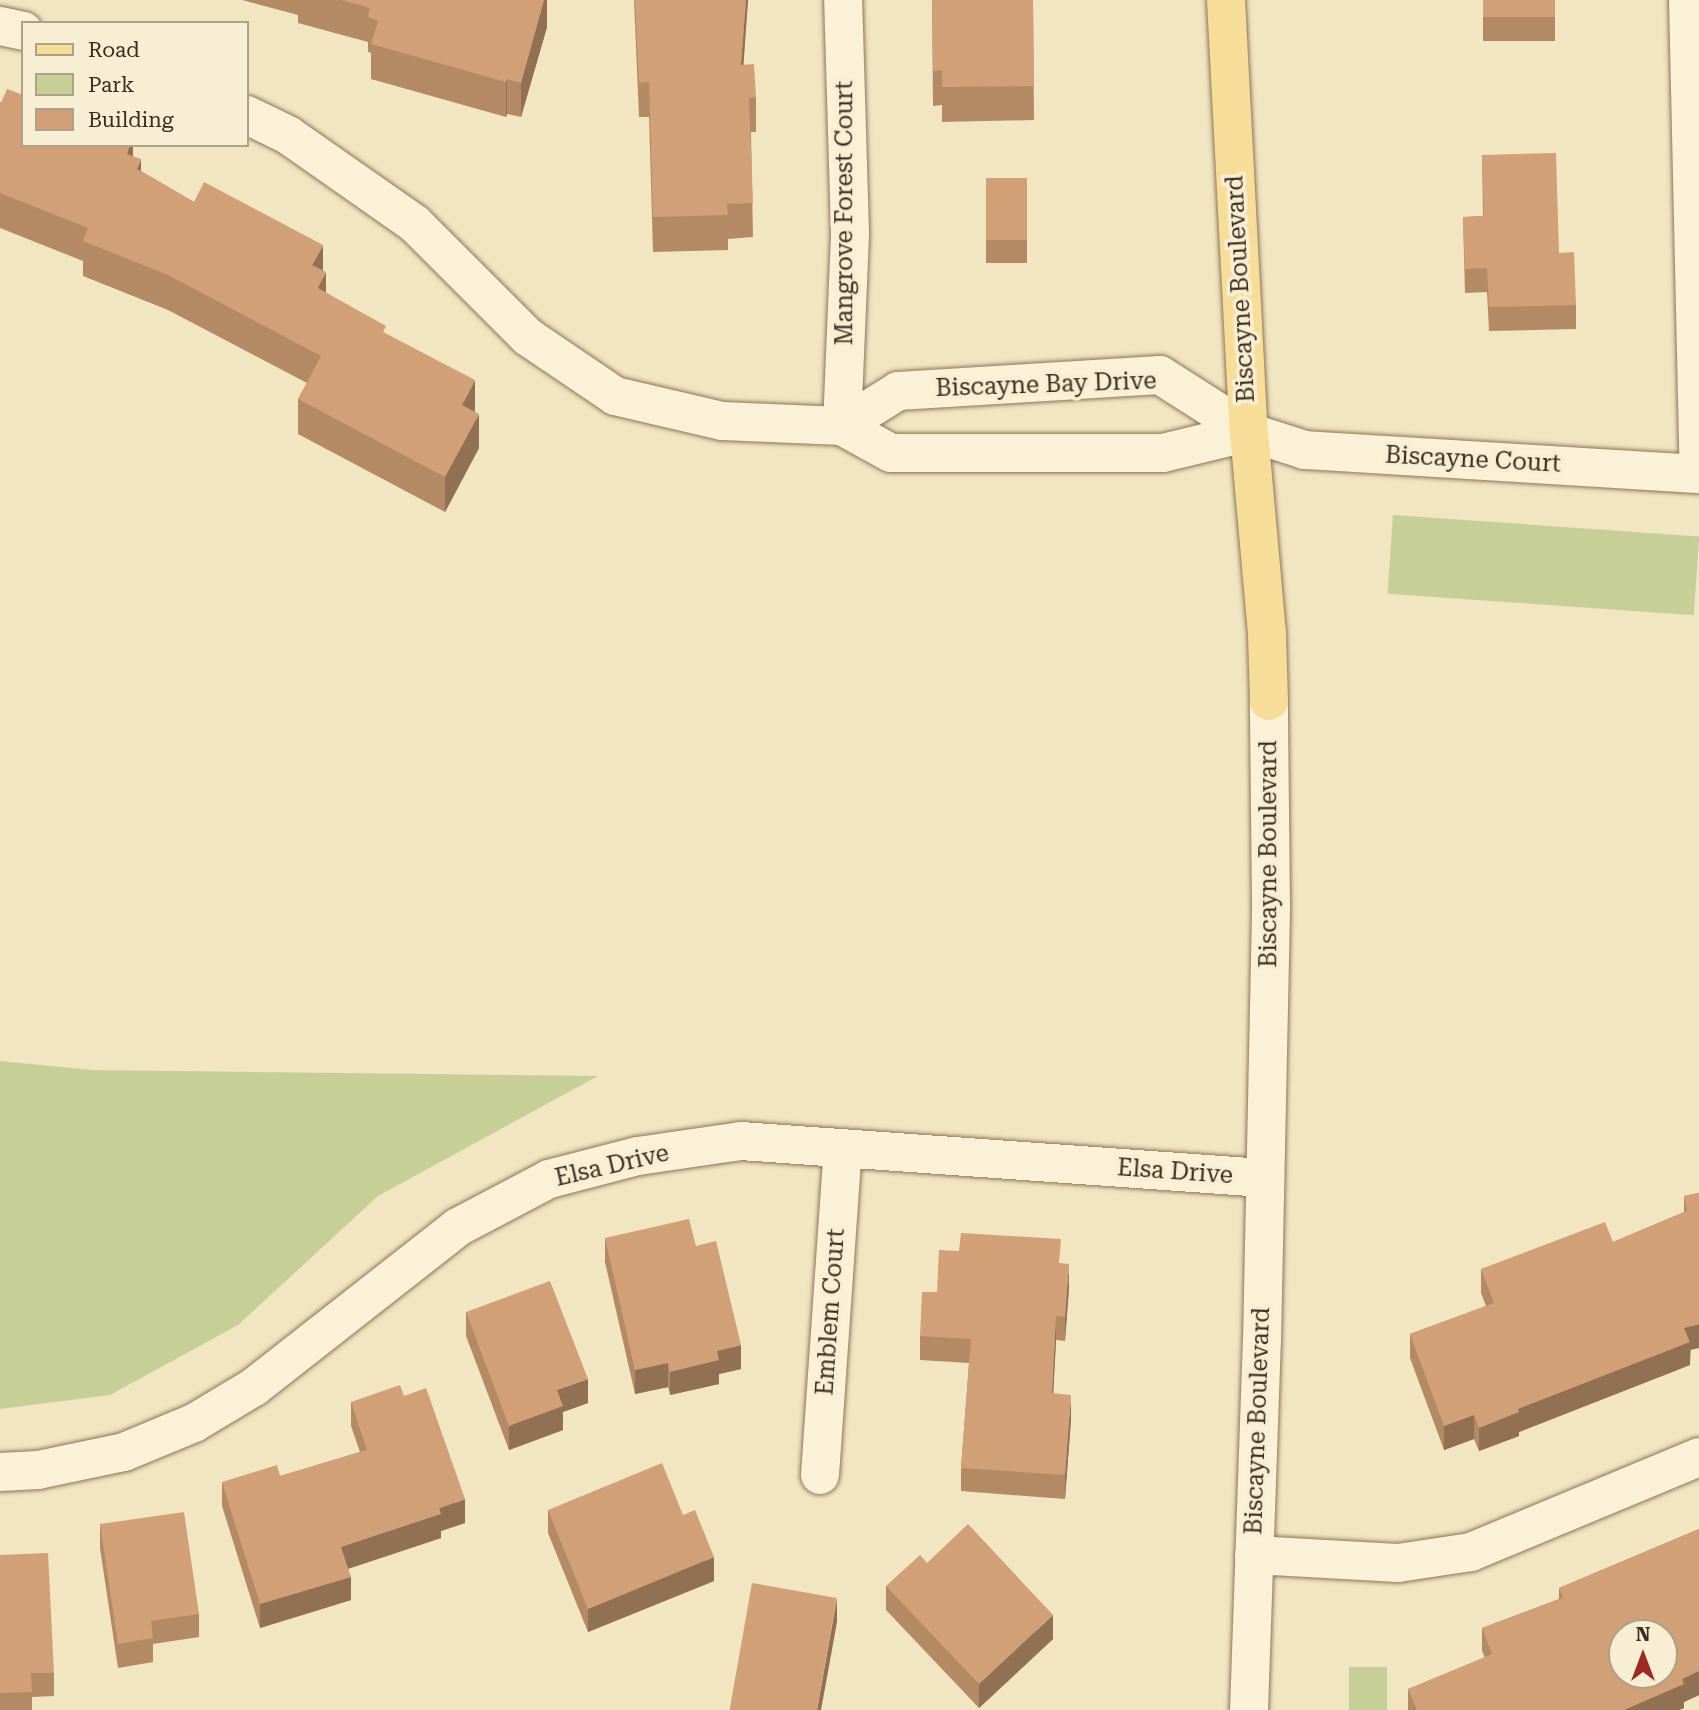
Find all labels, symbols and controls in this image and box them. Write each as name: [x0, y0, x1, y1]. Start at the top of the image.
legend: [21, 21, 248, 147]
text: Road: [88, 38, 140, 62]
text: Park: [88, 73, 134, 97]
street label: Mangrove Forest Court: [831, 81, 859, 345]
text: Building: [88, 108, 174, 132]
street label: Biscayne Boulevard: [1221, 175, 1261, 403]
street label: Biscayne Bay Drive: [935, 367, 1157, 403]
street label: Biscayne Court: [1384, 441, 1562, 479]
street label: Biscayne Boulevard: [1255, 740, 1283, 968]
street label: Elsa Drive: [552, 1139, 672, 1193]
street label: Elsa Drive: [1116, 1154, 1234, 1190]
street label: Emblem Court: [811, 1228, 851, 1396]
street label: Biscayne Boulevard: [1240, 1307, 1276, 1535]
north arrow: [1608, 1619, 1678, 1689]
text: N: [1636, 1623, 1650, 1646]

